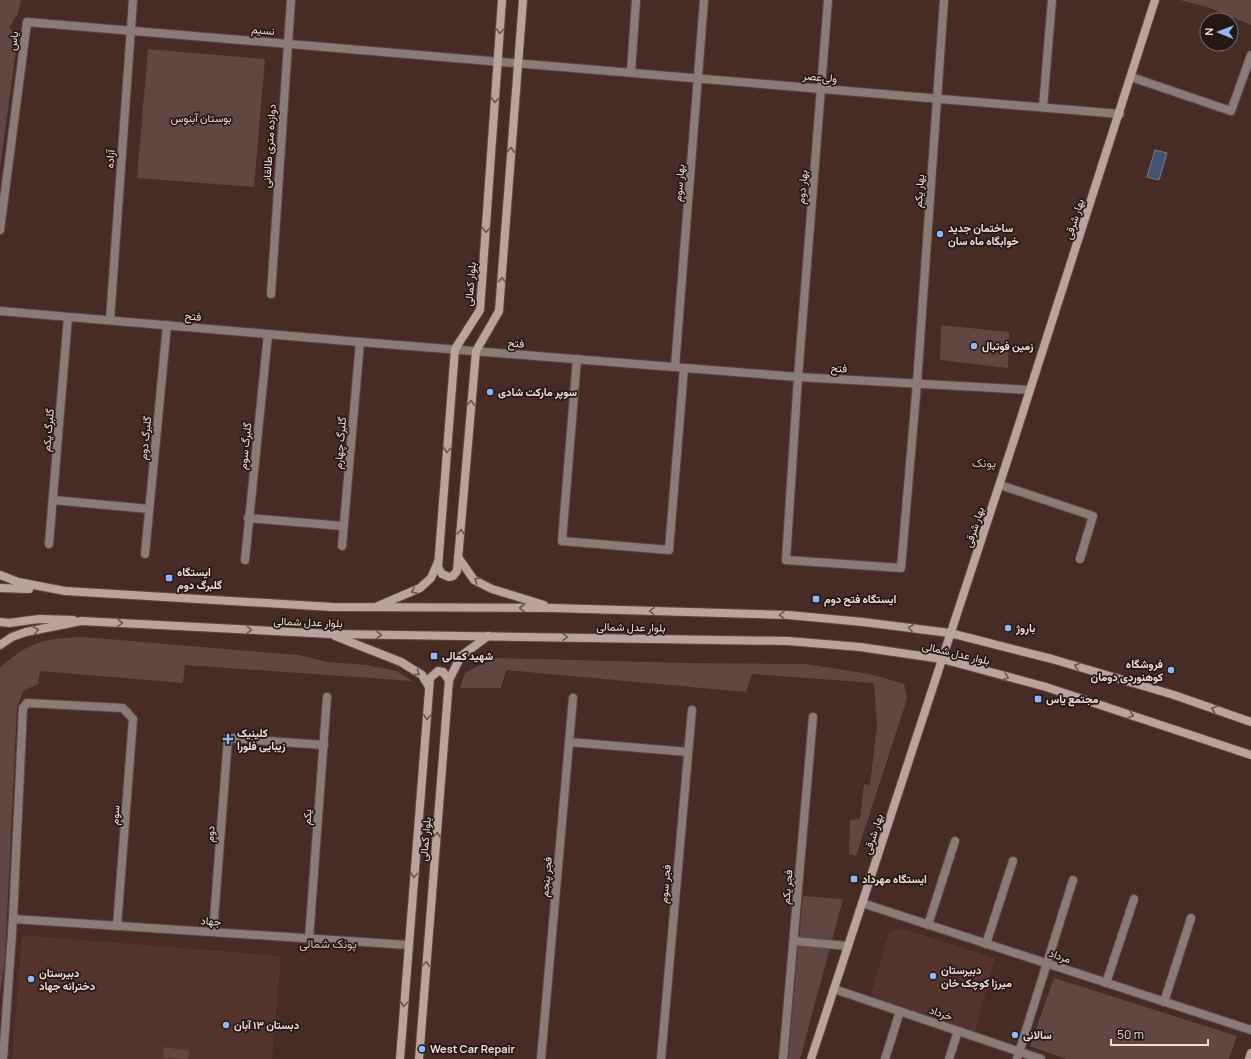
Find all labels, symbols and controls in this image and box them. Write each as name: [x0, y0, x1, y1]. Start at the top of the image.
north arrow: [1199, 12, 1239, 52]
street label: نسیم: [251, 21, 275, 39]
one-way arrow: [495, 28, 504, 34]
text: N: [1201, 28, 1216, 36]
street label: یاس: [4, 30, 21, 51]
street label: ولی‌عصر: [801, 67, 838, 85]
one-way arrow: [490, 97, 499, 103]
street label: دوازده متری طالقانی: [258, 104, 279, 188]
park label: بوستان آبنوس: [171, 110, 231, 125]
one-way arrow: [507, 147, 516, 153]
street label: آزاده: [101, 148, 118, 169]
street label: بهار سوم: [669, 164, 689, 202]
street label: بهار دوم: [793, 169, 811, 205]
street label: بهار یکم: [910, 174, 928, 208]
street label: بهار شرقی: [1060, 197, 1087, 241]
place label: ساختمان جدید خوابگاه ماه سان: [948, 220, 1019, 248]
one-way arrow: [481, 227, 490, 233]
marker: ساختمان جدید خوابگاه ماه سان: [935, 229, 945, 239]
street label: بلوار کمالی: [460, 261, 479, 307]
one-way arrow: [497, 277, 506, 283]
street label: فتح: [184, 307, 202, 325]
street label: فتح: [507, 334, 525, 352]
place label: زمین فوتبال: [982, 338, 1033, 353]
marker: زمین فوتبال: [969, 341, 979, 351]
street label: فتح: [830, 360, 848, 376]
place label: سوپر مارکت شادی: [498, 384, 577, 400]
marker: سوپر مارکت شادی: [485, 387, 495, 397]
one-way arrow: [467, 400, 476, 406]
street label: گلبرگ یکم: [38, 408, 58, 452]
street label: گلبرگ دوم: [135, 415, 155, 461]
street label: گلبرگ چهارم: [330, 416, 350, 470]
street label: گلبرگ سوم: [235, 422, 255, 470]
one-way arrow: [443, 447, 452, 453]
district label: پونک: [972, 454, 996, 471]
street label: بهار شرقی: [960, 505, 987, 549]
one-way arrow: [456, 529, 465, 535]
place label: ایستگاه گلبرگ دوم: [177, 564, 222, 593]
marker: ایستگاه گلبرگ دوم: [164, 573, 174, 583]
one-way arrow: [474, 578, 481, 585]
one-way arrow: [410, 586, 418, 594]
place label: ایستگاه فتح دوم: [824, 591, 897, 607]
marker: ایستگاه فتح دوم: [811, 594, 821, 604]
one-way arrow: [519, 604, 525, 612]
one-way arrow: [649, 607, 655, 615]
one-way arrow: [779, 611, 785, 619]
street label: بلوار عدل شمالی: [273, 613, 343, 630]
street label: بلوار عدل شمالی: [596, 618, 666, 635]
one-way arrow: [117, 619, 123, 627]
place label: باروژ: [1015, 620, 1035, 635]
marker: باروژ: [1003, 623, 1013, 633]
one-way arrow: [908, 624, 914, 633]
one-way arrow: [246, 626, 252, 634]
one-way arrow: [33, 627, 39, 635]
one-way arrow: [376, 631, 382, 639]
one-way arrow: [562, 633, 568, 642]
street label: بلوار عدل شمالی: [921, 637, 991, 668]
place label: شهید کمالی: [442, 648, 494, 663]
marker: شهید کمالی: [429, 651, 439, 661]
place label: فروشگاه کوهنوردی دومان: [1091, 656, 1163, 684]
one-way arrow: [1073, 662, 1080, 671]
marker: فروشگاه کوهنوردی دومان: [1166, 665, 1176, 675]
one-way arrow: [413, 668, 420, 675]
one-way arrow: [1003, 672, 1010, 680]
place label: مجتمع یاس: [1046, 691, 1098, 707]
marker: مجتمع یاس: [1033, 694, 1043, 704]
one-way arrow: [1211, 705, 1218, 714]
one-way arrow: [1127, 710, 1134, 719]
one-way arrow: [422, 714, 431, 720]
place label: کلینیک زیبایی فلورا: [237, 725, 286, 753]
marker: کلینیک زیبایی فلورا: [222, 733, 234, 745]
street label: سوم: [106, 804, 124, 826]
street label: یکم: [298, 808, 316, 826]
street label: بهار شرقی: [859, 812, 886, 856]
street label: بلوار کمالی: [415, 816, 434, 862]
street label: دوم: [201, 825, 219, 843]
one-way arrow: [432, 832, 441, 838]
street label: فجر پنجم: [536, 856, 556, 898]
street label: فجر سوم: [655, 864, 675, 904]
street label: فجر یکم: [778, 869, 796, 905]
place label: ایستگاه مهرداد: [862, 871, 927, 886]
one-way arrow: [410, 872, 419, 878]
marker: ایستگاه مهرداد: [849, 874, 859, 884]
street label: جهاد: [200, 912, 222, 929]
district label: پونک شمالی: [299, 935, 357, 952]
street label: مرداد: [1047, 945, 1073, 966]
one-way arrow: [422, 961, 431, 967]
place label: دبیرستان میرزا کوچک خان: [941, 962, 1012, 991]
place label: دبیرستان دخترانه جهاد: [39, 965, 96, 993]
marker: دبیرستان میرزا کوچک خان: [928, 971, 938, 981]
marker: دبیرستان دخترانه جهاد: [26, 974, 36, 984]
one-way arrow: [400, 1001, 409, 1007]
street label: خرداد: [927, 1002, 955, 1024]
place label: دبستان ۱۳ آبان: [234, 1017, 300, 1032]
marker: دبستان ۱۳ آبان: [221, 1020, 231, 1030]
scale bar: [1111, 1021, 1208, 1047]
text: 50 m: [1117, 1026, 1144, 1043]
place label: سالانی: [1023, 1027, 1052, 1042]
marker: سالانی: [1010, 1030, 1020, 1040]
place label: West Car Repair: [430, 1041, 516, 1056]
marker: West Car Repair: [417, 1044, 427, 1054]

